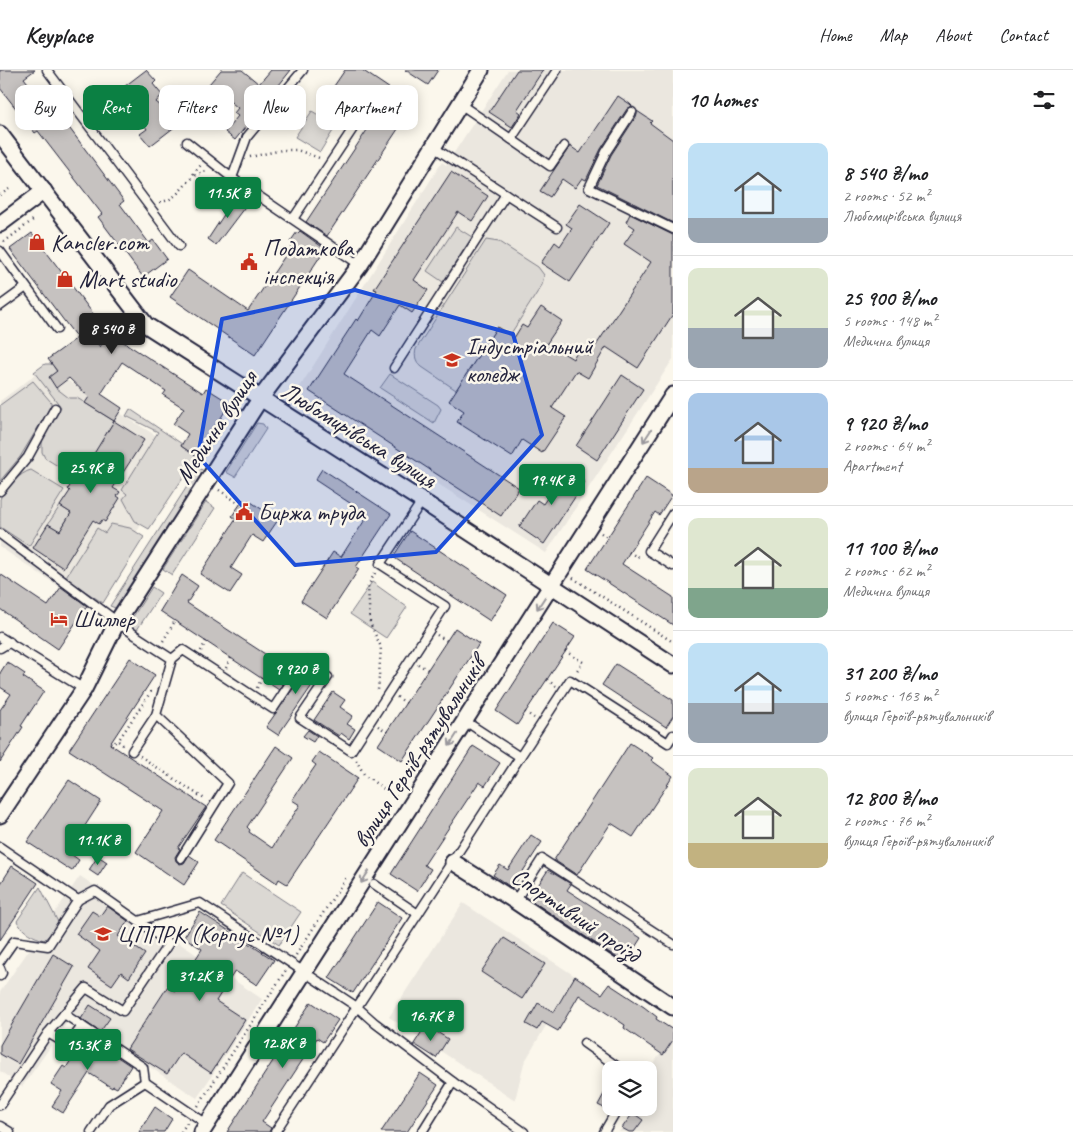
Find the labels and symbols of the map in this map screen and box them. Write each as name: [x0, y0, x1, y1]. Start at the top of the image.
pin: 11.5K ₴: [182, 176, 274, 219]
place label: Kancler.com: [51, 227, 150, 257]
shop icon: Kancler.com: [27, 232, 47, 252]
place label: Податкова інспекція: [263, 233, 355, 291]
public building icon: Податкова інспекція: [239, 252, 259, 272]
place label: Mart studio: [79, 264, 178, 294]
shop icon: Mart studio: [55, 269, 75, 289]
pin: 8 540 ₴: [66, 312, 158, 355]
place label: Індустріальний коледж: [466, 331, 595, 389]
school or university icon: Індустріальний коледж: [442, 350, 462, 370]
street label: Медична вулиця: [168, 363, 265, 489]
street label: Любомирівська вулиця: [276, 375, 443, 495]
one-way arrow: [641, 429, 651, 443]
pin: 25.9K ₴: [45, 452, 137, 494]
pin: 19.4K ₴: [506, 464, 598, 506]
place label: Биржа труда: [258, 497, 366, 527]
public building icon: Биржа труда: [234, 502, 254, 522]
one-way arrow: [535, 596, 546, 610]
place label: Шиллер: [73, 604, 136, 634]
hotel icon: Шиллер: [49, 609, 69, 629]
street label: вулиця Героїв-рятувальників: [346, 646, 495, 853]
pin: 9 920 ₴: [250, 652, 342, 695]
one-way arrow: [448, 733, 458, 747]
pin: 11.1K ₴: [52, 824, 144, 866]
street label: Спортивний проїзд: [505, 861, 648, 971]
one-way arrow: [360, 869, 370, 883]
place label: ЦППРК (Корпус №1): [117, 919, 299, 949]
school or university icon: ЦППРК (Корпус №1): [93, 924, 113, 944]
pin: 31.2K ₴: [154, 960, 246, 1002]
pin: 16.7K ₴: [385, 1000, 477, 1042]
pin: 12.8K ₴: [237, 1026, 329, 1069]
pin: 15.3K ₴: [42, 1028, 134, 1071]

